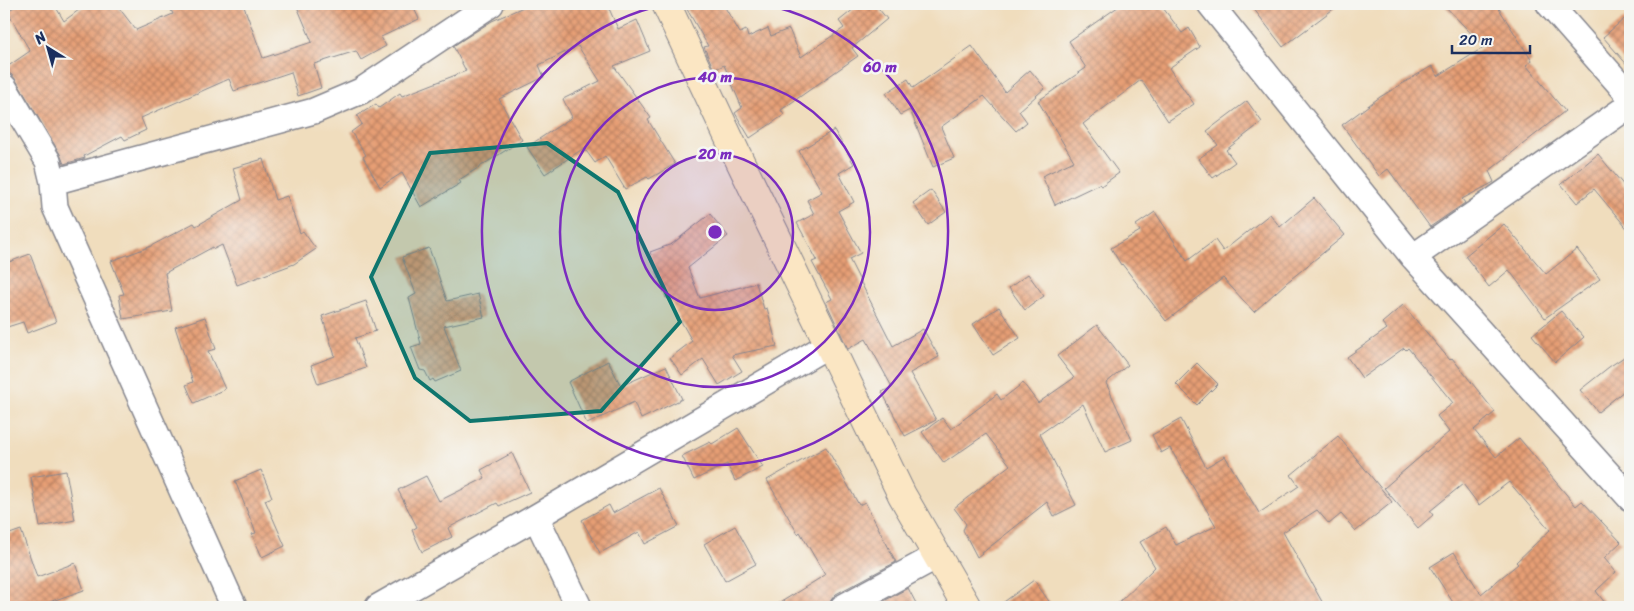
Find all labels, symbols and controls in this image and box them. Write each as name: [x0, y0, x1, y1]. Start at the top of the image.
north arrow: [22, 22, 72, 72]
scale bar: [1452, 22, 1529, 54]
text: N: [28, 25, 52, 52]
text: 20 m: [1459, 27, 1493, 53]
text: 60 m: [862, 54, 897, 80]
text: 40 m: [697, 64, 733, 90]
text: 20 m: [697, 141, 732, 167]
centre of rings: [706, 223, 724, 241]

